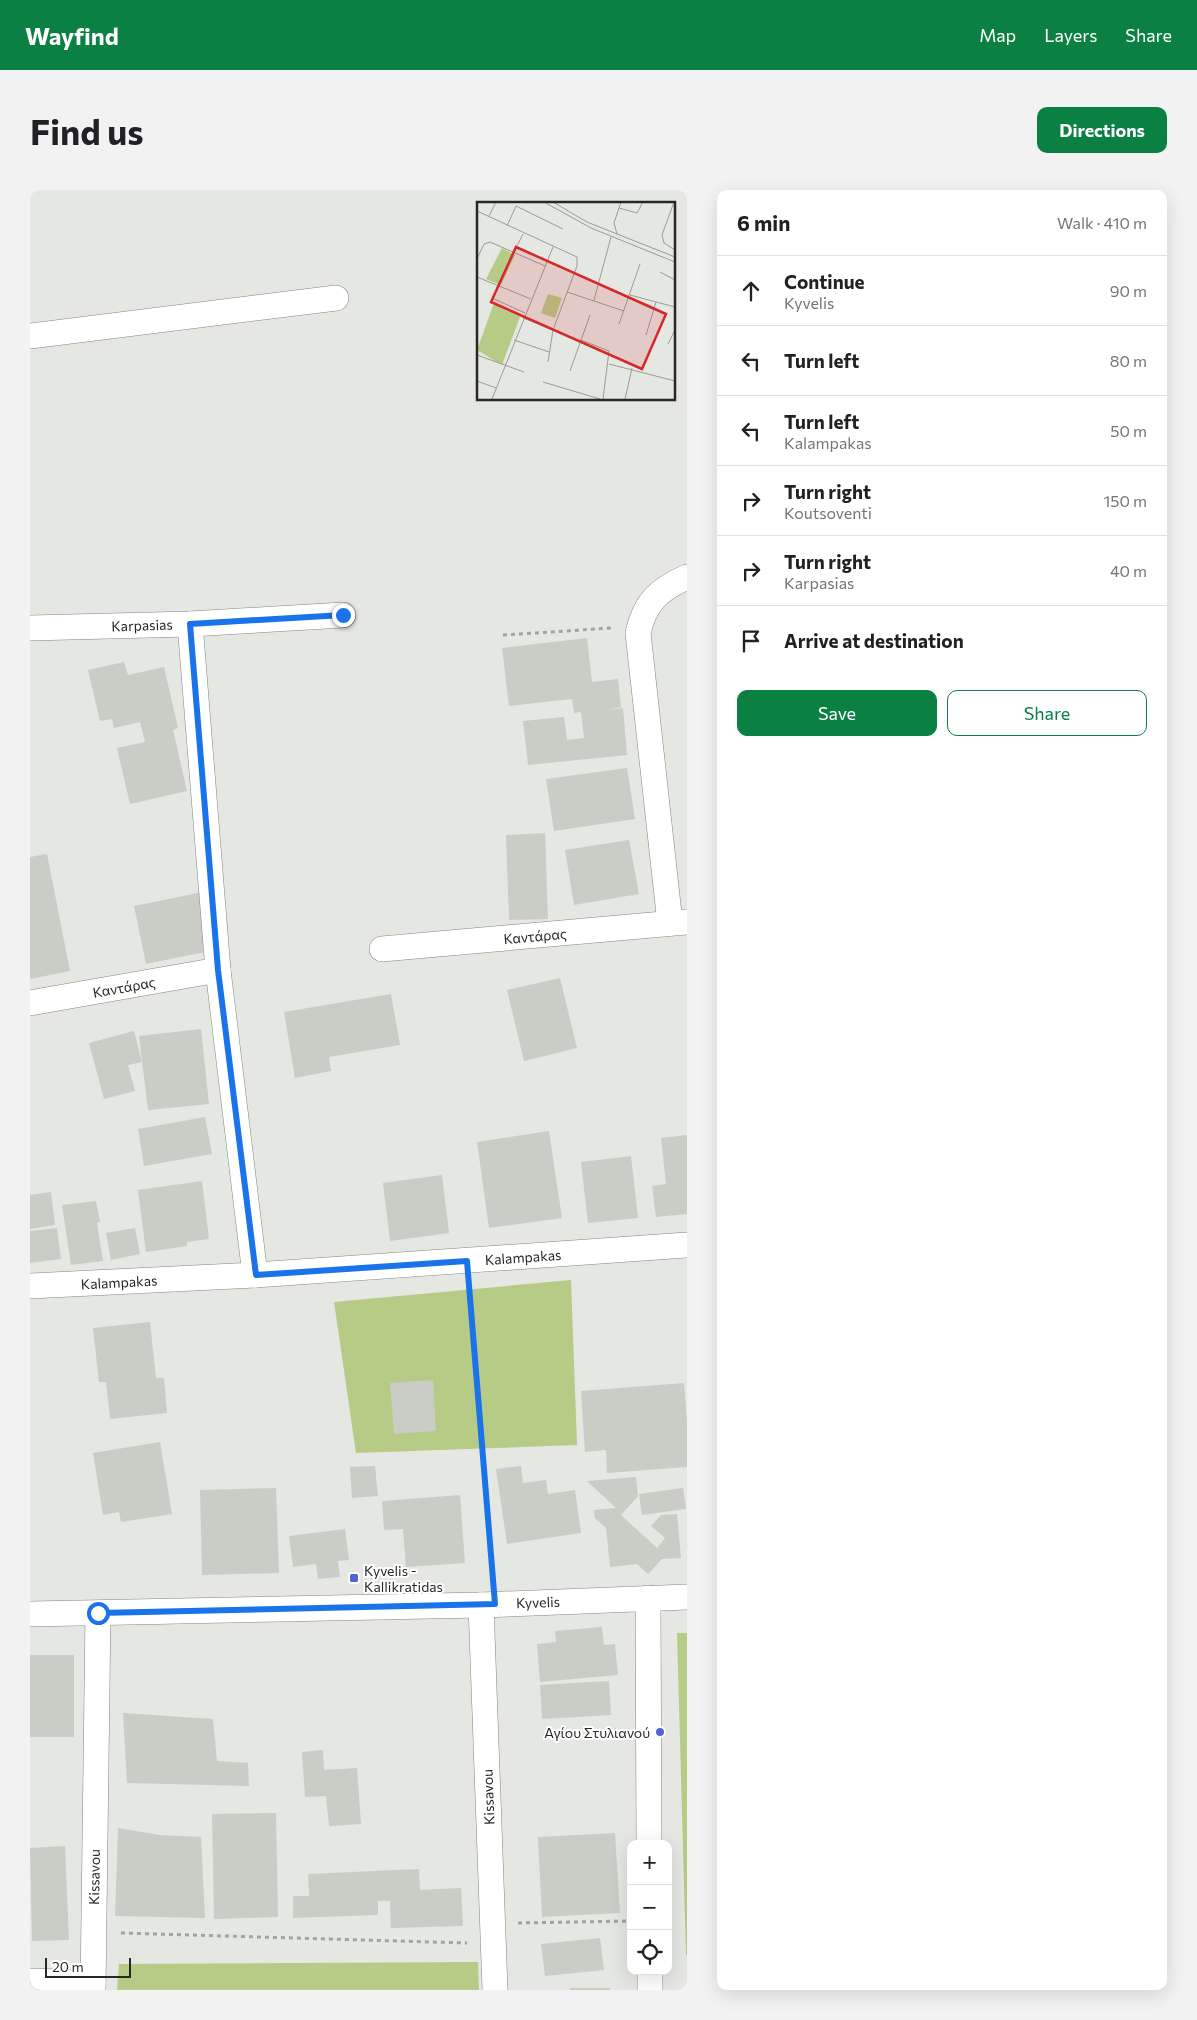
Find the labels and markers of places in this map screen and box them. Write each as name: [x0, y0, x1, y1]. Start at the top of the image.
place label: Kyvelis - Kallikratidas: [364, 1562, 443, 1595]
marker: Kyvelis - Kallikratidas: [348, 1572, 360, 1584]
place label: Αγίου Στυλιανού: [544, 1724, 650, 1741]
marker: Αγίου Στυλιανού: [654, 1726, 666, 1738]

